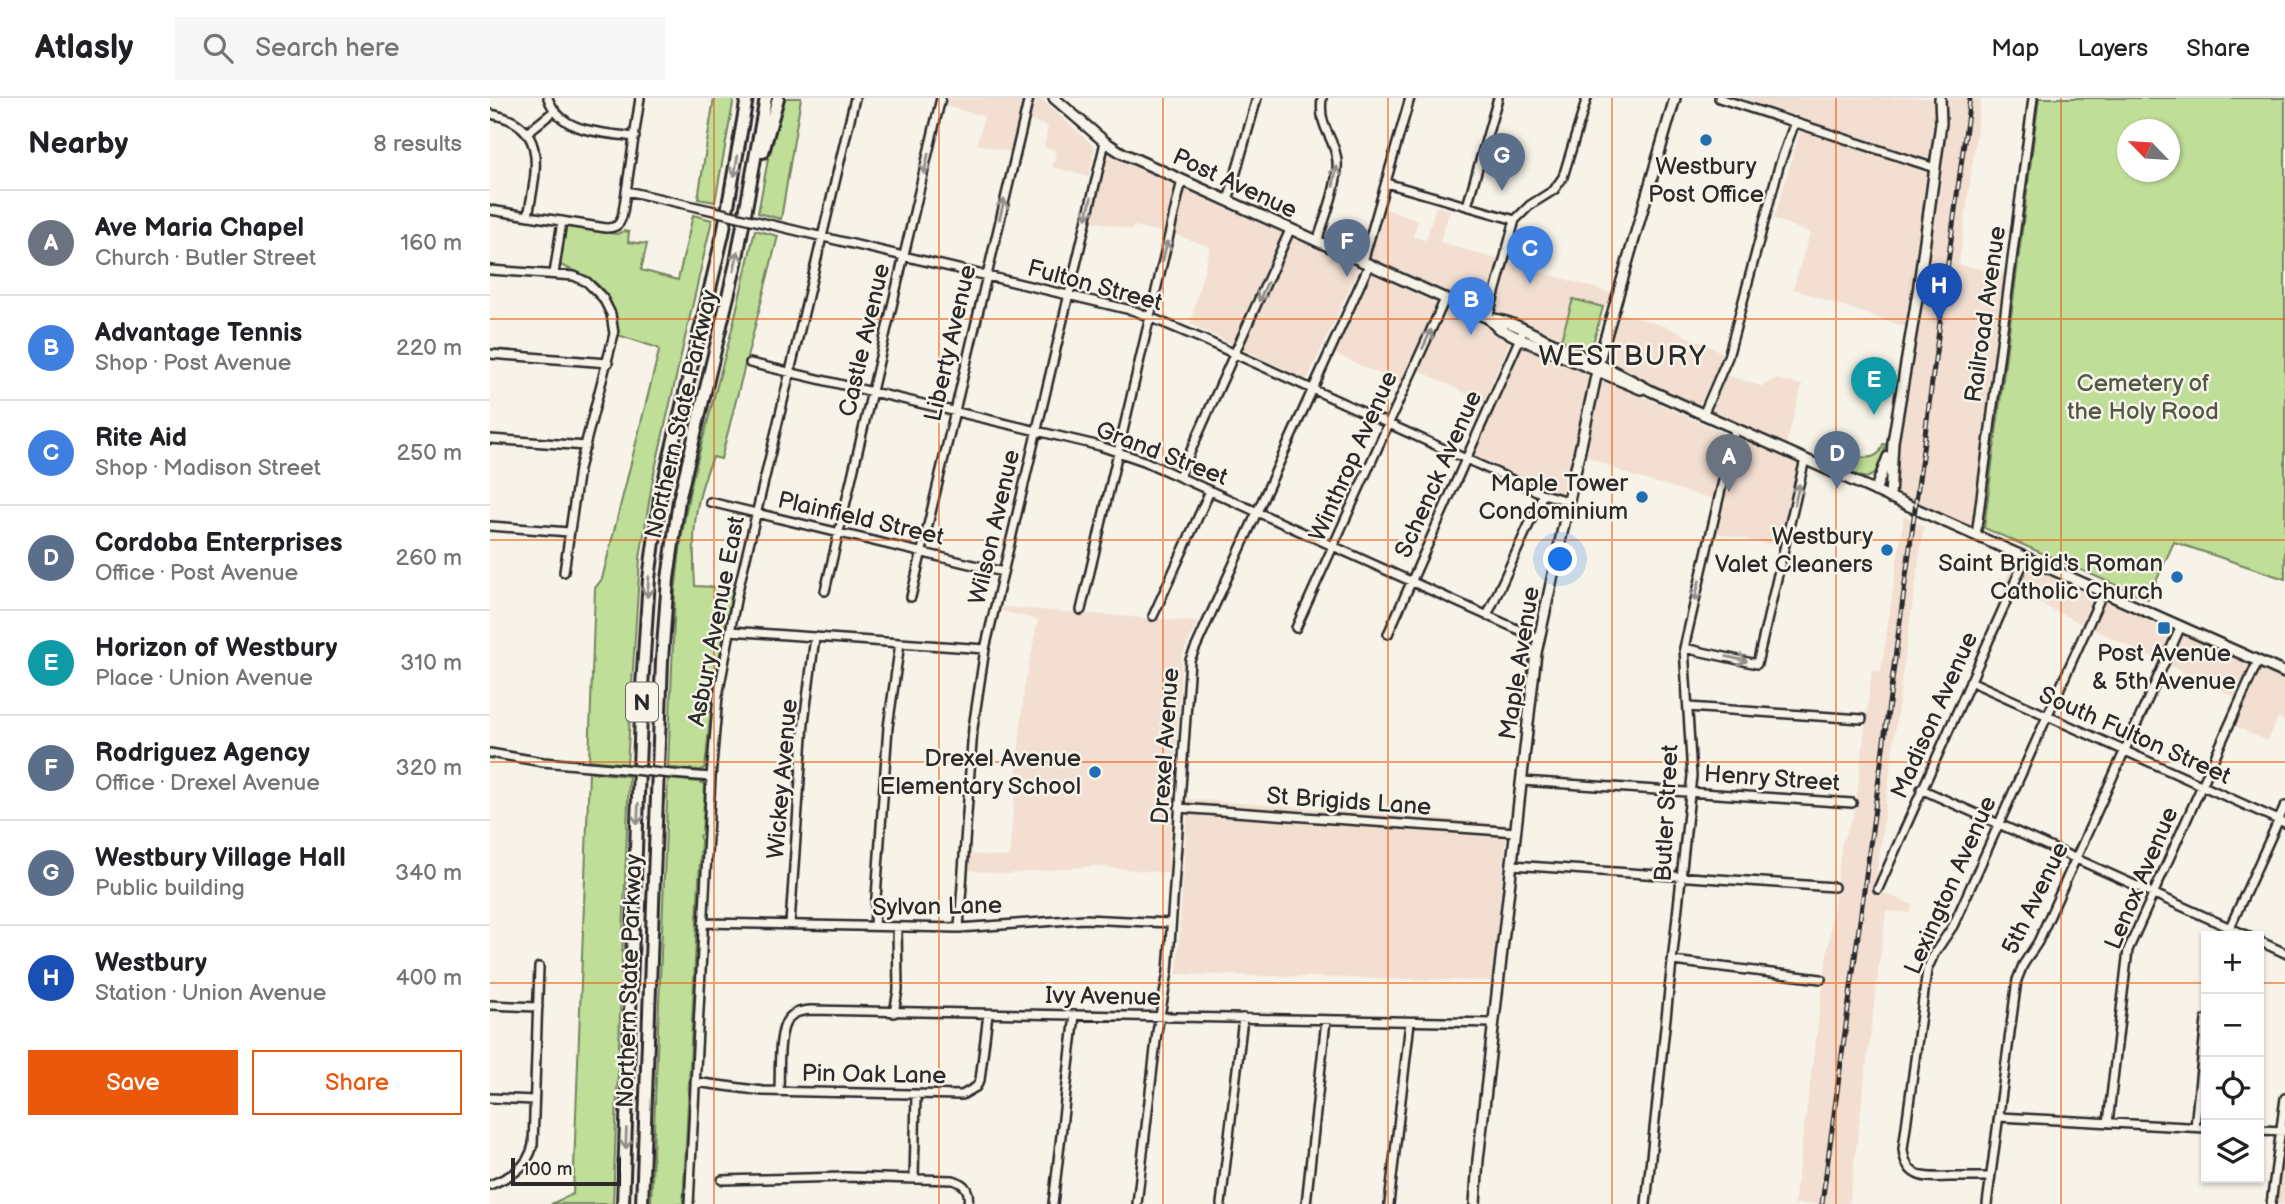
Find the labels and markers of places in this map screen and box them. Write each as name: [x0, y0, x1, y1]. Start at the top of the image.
marker: Westbury Post Office: [1698, 132, 1714, 148]
pin: G: [1479, 133, 1525, 191]
place label: Westbury Post Office: [1648, 152, 1764, 209]
pin: F: [1324, 219, 1370, 277]
pin: C: [1507, 226, 1553, 284]
pin: H: [1916, 263, 1962, 321]
pin: B: [1448, 277, 1494, 335]
pin: E: [1851, 357, 1897, 415]
pin: D: [1814, 431, 1860, 489]
pin: A: [1706, 434, 1752, 492]
place label: Maple Tower Condominium: [1479, 469, 1628, 526]
marker: Maple Tower Condominium: [1634, 489, 1650, 505]
place label: Westbury Valet Cleaners: [1715, 522, 1873, 579]
marker: Westbury Valet Cleaners: [1879, 542, 1895, 558]
place label: Saint Brigid's Roman Catholic Church: [1938, 549, 2163, 606]
marker: Saint Brigid's Roman Catholic Church: [2169, 569, 2185, 585]
marker: Post Avenue & 5th Avenue: [2156, 620, 2172, 636]
place label: Post Avenue & 5th Avenue: [2092, 639, 2236, 696]
place label: Drexel Avenue Elementary School: [880, 744, 1081, 801]
marker: Drexel Avenue Elementary School: [1087, 764, 1103, 780]

